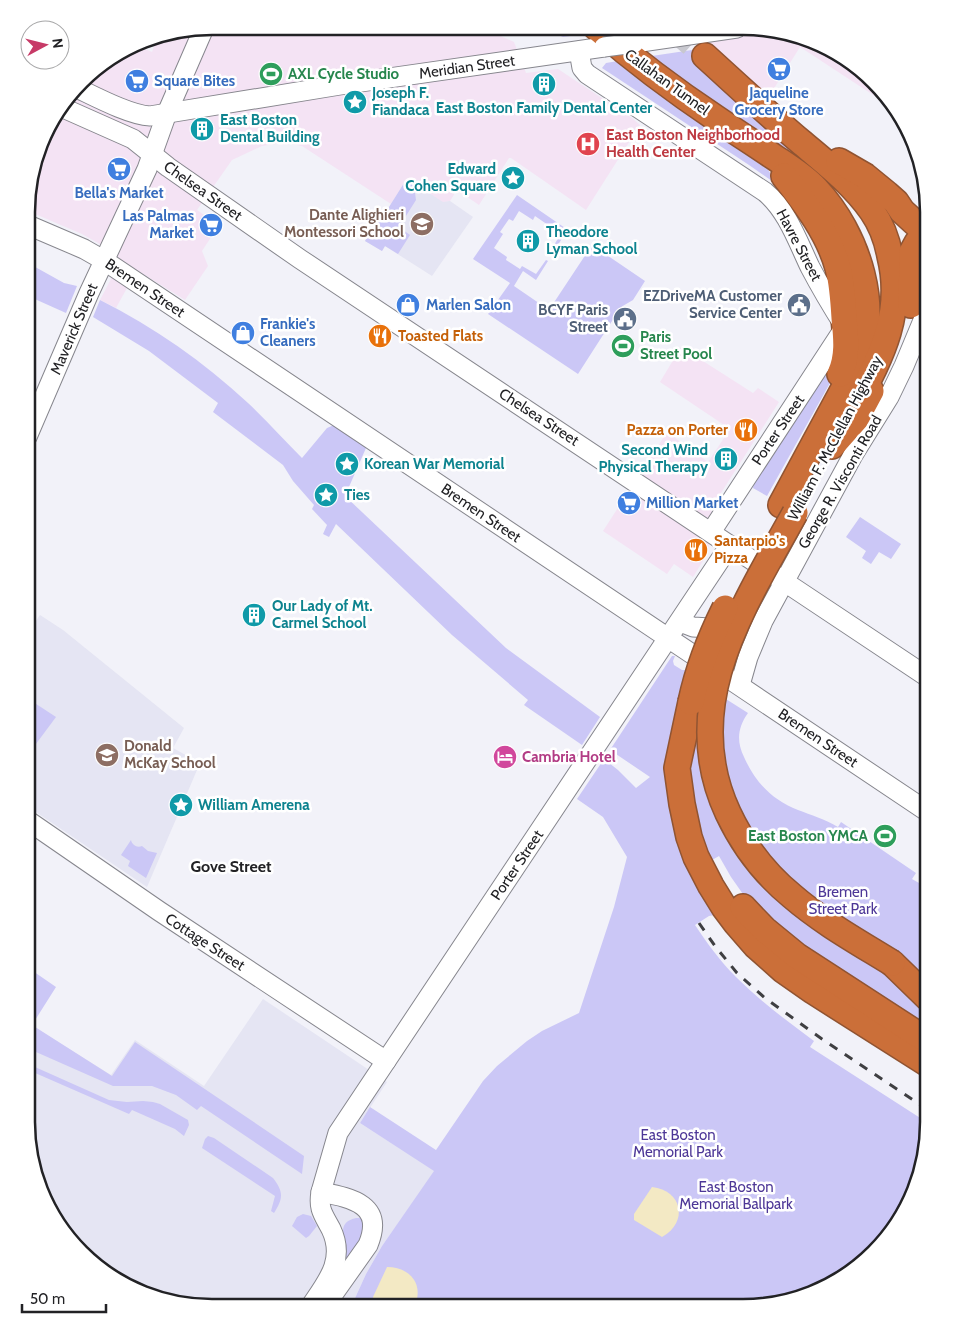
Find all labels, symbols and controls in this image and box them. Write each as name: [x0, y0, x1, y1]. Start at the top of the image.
north arrow: [20, 20, 70, 70]
text: N: [48, 37, 67, 49]
street label: Callahan Tunnel: [621, 45, 713, 119]
street label: Meridian Street: [418, 51, 516, 83]
supermarket icon: Jaqueline Grocery Store: [766, 56, 792, 82]
sports icon: AXL Cycle Studio: [258, 61, 284, 87]
place label: AXL Cycle Studio: [288, 65, 400, 83]
supermarket icon: Square Bites: [124, 68, 150, 94]
building icon: East Boston Family Dental Center: [531, 71, 557, 97]
place label: Square Bites: [154, 72, 235, 90]
place label: Joseph F. Fiandaca: [371, 84, 430, 119]
place label: Jaqueline Grocery Store: [735, 84, 824, 119]
place icon: Joseph F. Fiandaca: [342, 89, 368, 115]
place label: East Boston Family Dental Center: [436, 99, 652, 117]
place label: East Boston Dental Building: [220, 111, 320, 146]
building icon: East Boston Dental Building: [189, 116, 215, 142]
place label: East Boston Neighborhood Health Center: [606, 126, 780, 161]
hospital icon: East Boston Neighborhood Health Center: [575, 131, 601, 157]
supermarket icon: Bella's Market: [106, 156, 132, 182]
street label: Chelsea Street: [160, 157, 246, 225]
place label: Edward Cohen Square: [405, 160, 496, 195]
place icon: Edward Cohen Square: [500, 165, 526, 191]
place label: Bella's Market: [74, 184, 164, 202]
place label: Dante Alighieri Montessori School: [284, 206, 404, 241]
street label: Havre Street: [773, 206, 825, 284]
place label: Las Palmas Market: [122, 207, 194, 242]
school or university icon: Dante Alighieri Montessori School: [409, 211, 435, 237]
supermarket icon: Las Palmas Market: [198, 212, 224, 238]
place label: Theodore Lyman School: [546, 223, 638, 258]
building icon: Theodore Lyman School: [515, 228, 541, 254]
street label: Bremen Street: [102, 255, 188, 321]
street label: Maverick Street: [47, 281, 101, 377]
place label: EZDriveMA Customer Service Center: [643, 287, 782, 322]
shop icon: Marlen Salon: [395, 292, 421, 318]
public building icon: EZDriveMA Customer Service Center: [786, 292, 812, 318]
place label: Marlen Salon: [426, 296, 511, 314]
place label: BCYF Paris Street: [538, 301, 608, 336]
public building icon: BCYF Paris Street: [612, 306, 638, 332]
place label: Frankie's Cleaners: [260, 315, 316, 350]
shop icon: Frankie's Cleaners: [230, 320, 256, 346]
restaurant icon: Toasted Flats: [367, 323, 393, 349]
place label: Toasted Flats: [398, 327, 483, 345]
place label: Paris Street Pool: [640, 328, 712, 363]
sports icon: Paris Street Pool: [610, 333, 636, 359]
street label: William F. McClellan Highway: [784, 352, 886, 523]
street label: Chelsea Street: [496, 385, 582, 449]
street label: Porter Street: [748, 392, 808, 468]
street label: George R. Visconti Road: [794, 412, 886, 552]
restaurant icon: Pazza on Porter: [733, 417, 759, 443]
place label: Pazza on Porter: [626, 421, 728, 439]
place label: Second Wind Physical Therapy: [599, 441, 709, 476]
building icon: Second Wind Physical Therapy: [713, 446, 739, 472]
place icon: Korean War Memorial: [334, 451, 360, 477]
place label: Korean War Memorial: [364, 455, 504, 473]
street label: Bremen Street: [438, 480, 524, 546]
place icon: Ties: [313, 482, 339, 508]
place label: Ties: [344, 486, 370, 504]
supermarket icon: Million Market: [616, 490, 642, 516]
place label: Million Market: [646, 494, 738, 512]
place label: Santarpio's Pizza: [714, 532, 785, 567]
restaurant icon: Santarpio's Pizza: [683, 537, 709, 563]
place label: Our Lady of Mt. Carmel School: [272, 597, 373, 632]
building icon: Our Lady of Mt. Carmel School: [241, 602, 267, 628]
street label: Bremen Street: [775, 705, 861, 771]
place label: Donald McKay School: [124, 737, 216, 772]
school or university icon: Donald McKay School: [94, 742, 120, 768]
hotel icon: Cambria Hotel: [492, 744, 518, 770]
place label: Cambria Hotel: [522, 748, 616, 766]
place icon: William Amerena: [168, 792, 194, 818]
place label: William Amerena: [198, 796, 310, 814]
sports icon: East Boston YMCA: [872, 823, 898, 849]
street label: Porter Street: [487, 827, 547, 903]
place label: East Boston YMCA: [748, 827, 869, 845]
district label: Gove Street: [191, 857, 272, 876]
park label: Bremen Street Park: [809, 883, 878, 918]
street label: Cottage Street: [162, 910, 248, 974]
park label: East Boston Memorial Park: [633, 1126, 723, 1161]
park label: East Boston Memorial Ballpark: [679, 1178, 793, 1213]
scale bar: [22, 1282, 106, 1314]
text: 50 m: [30, 1290, 65, 1308]

